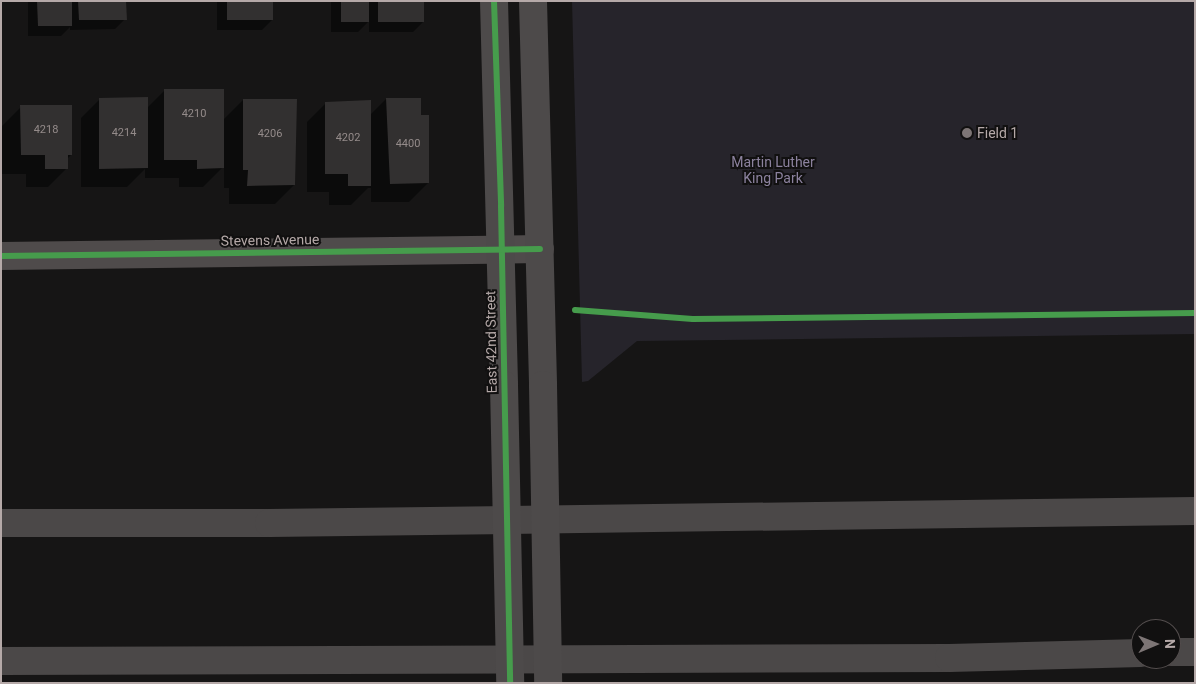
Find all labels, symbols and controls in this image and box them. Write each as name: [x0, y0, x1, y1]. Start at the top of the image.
house number: 4210: [182, 107, 206, 121]
house number: 4218: [34, 123, 58, 137]
place label: Field 1: [977, 125, 1018, 141]
house number: 4214: [112, 126, 136, 140]
house number: 4206: [258, 127, 282, 141]
marker: Field 1: [961, 127, 973, 139]
house number: 4202: [336, 131, 360, 145]
house number: 4400: [396, 137, 420, 151]
park label: Martin Luther King Park: [731, 154, 815, 186]
street label: Stevens Avenue: [221, 231, 319, 249]
street label: East 42nd Street: [482, 291, 500, 393]
north arrow: [1131, 619, 1181, 669]
text: N: [1162, 639, 1178, 649]

